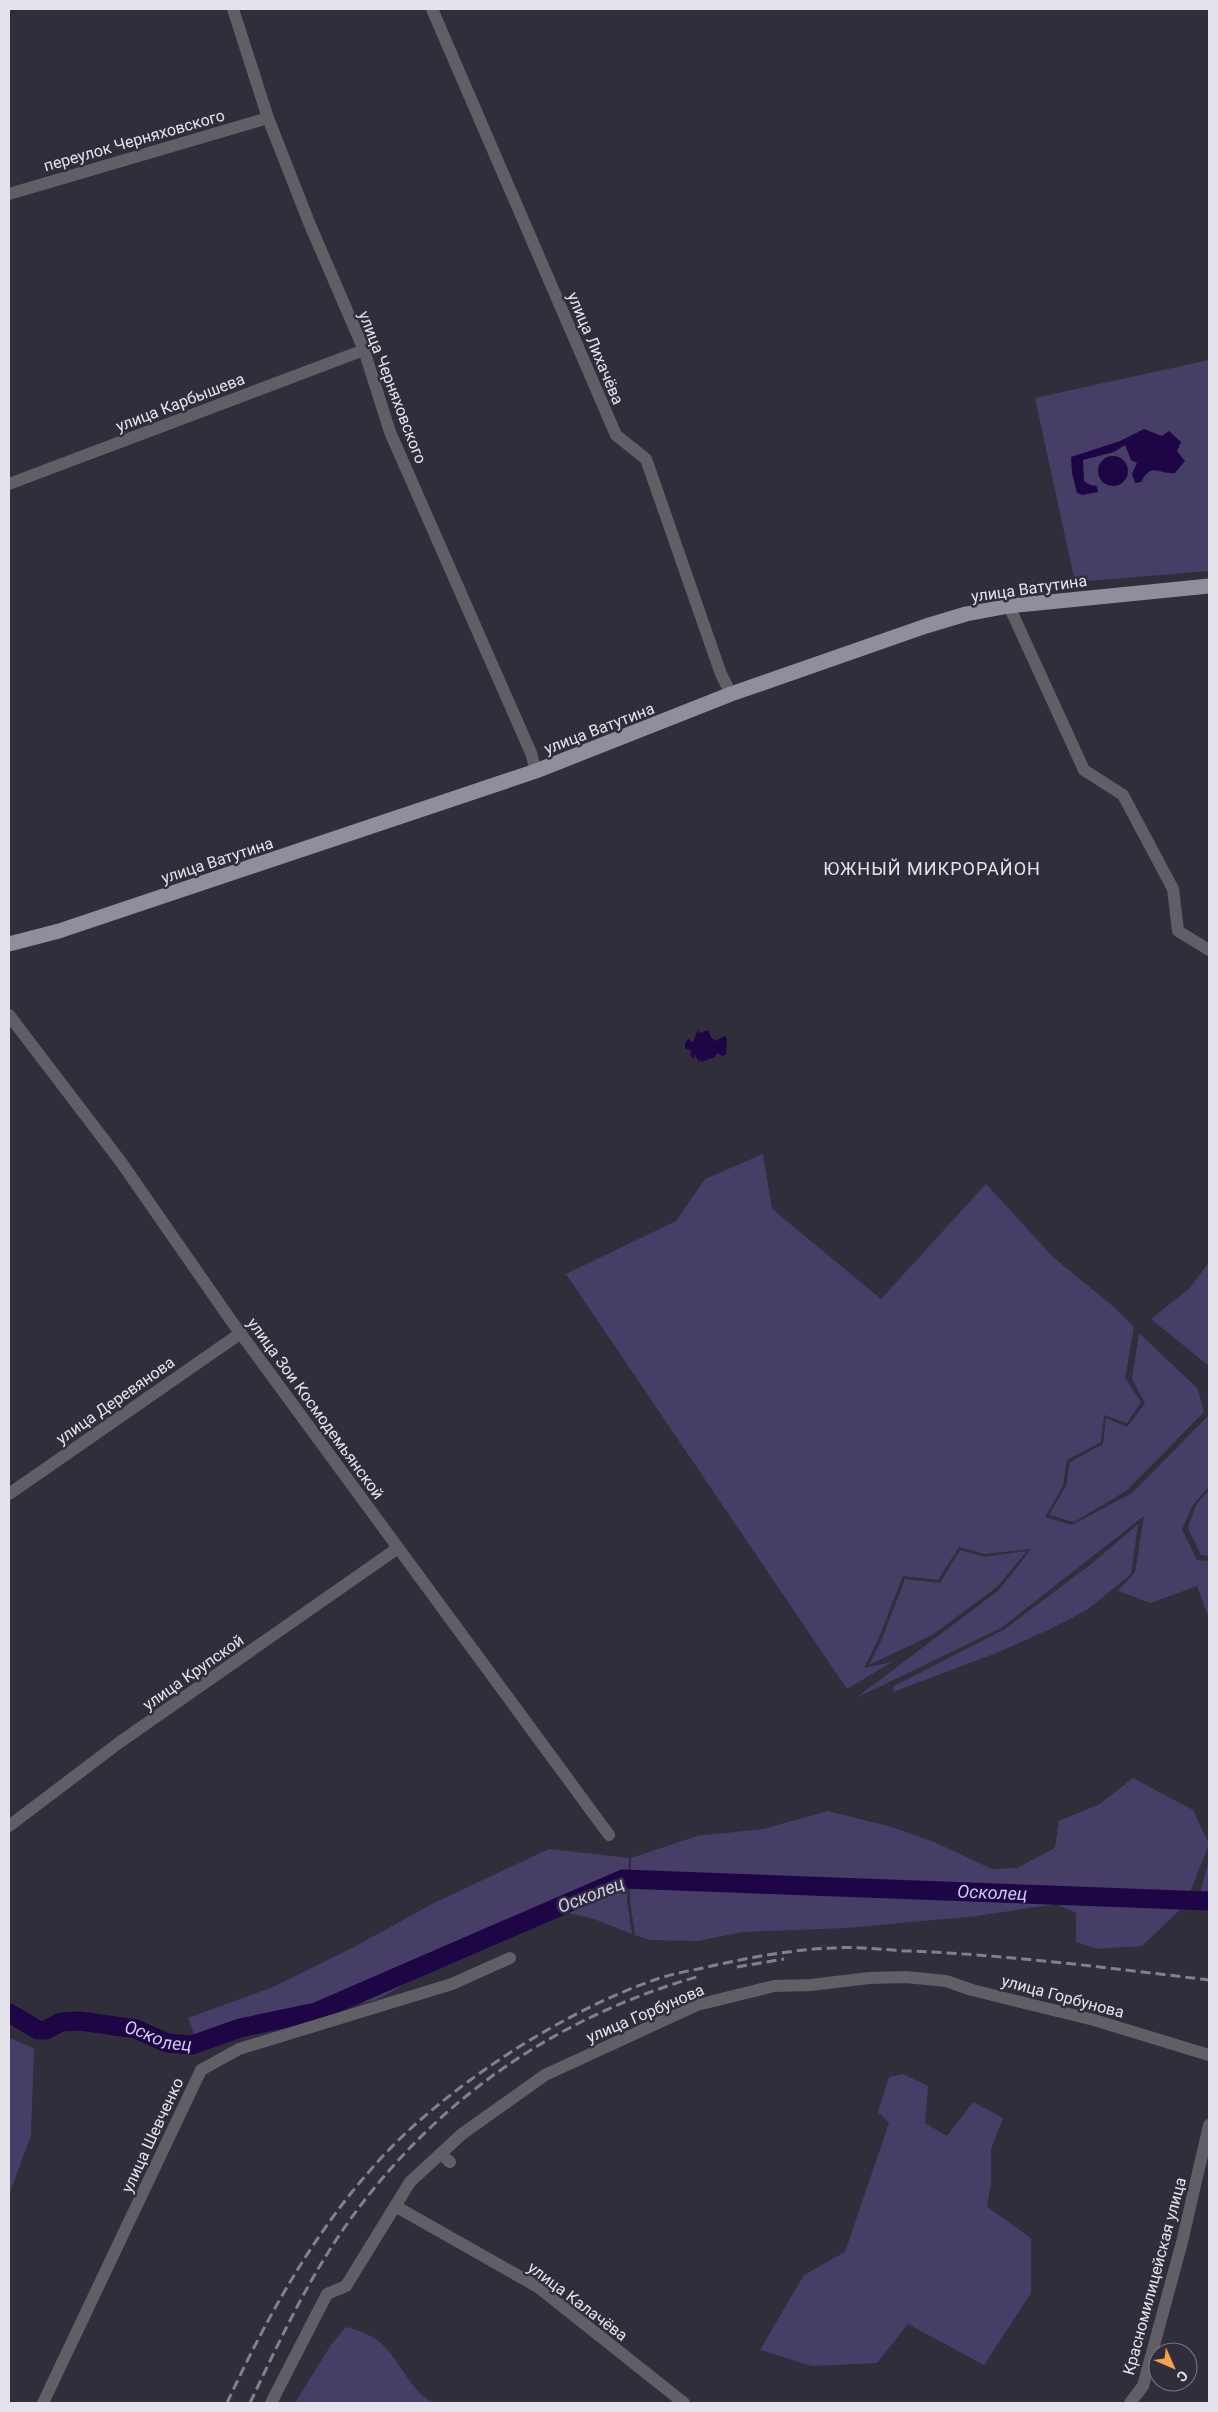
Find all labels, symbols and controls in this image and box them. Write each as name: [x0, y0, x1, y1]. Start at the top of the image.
street label: переулок Черняховского: [41, 106, 227, 175]
street label: улица Лихачёва: [563, 289, 628, 407]
street label: улица Черняховского: [355, 308, 430, 466]
street label: улица Карбышева: [113, 369, 247, 436]
street label: улица Ватутина: [970, 571, 1088, 606]
street label: улица Ватутина: [541, 699, 657, 758]
street label: улица Ватутина: [159, 833, 276, 888]
district label: ЮЖНЫЙ МИКРОРАЙОН: [823, 858, 1041, 879]
street label: улица Зои Космодемьянской: [243, 1314, 388, 1503]
street label: улица Деревянова: [52, 1352, 178, 1448]
street label: улица Крупской: [139, 1631, 247, 1714]
water label: Осколец: [554, 1872, 627, 1917]
water label: Осколец: [957, 1881, 1028, 1904]
street label: улица Горбунова: [1000, 1971, 1126, 2022]
street label: улица Горбунова: [583, 1980, 707, 2047]
water label: Осколец: [124, 2017, 193, 2055]
street label: улица Шевченко: [118, 2075, 187, 2196]
street label: Красномилицейская улица: [1119, 2175, 1190, 2377]
street label: улица Калачёва: [524, 2258, 631, 2345]
north arrow: [1148, 2342, 1198, 2392]
text: С: [1173, 2367, 1191, 2385]

